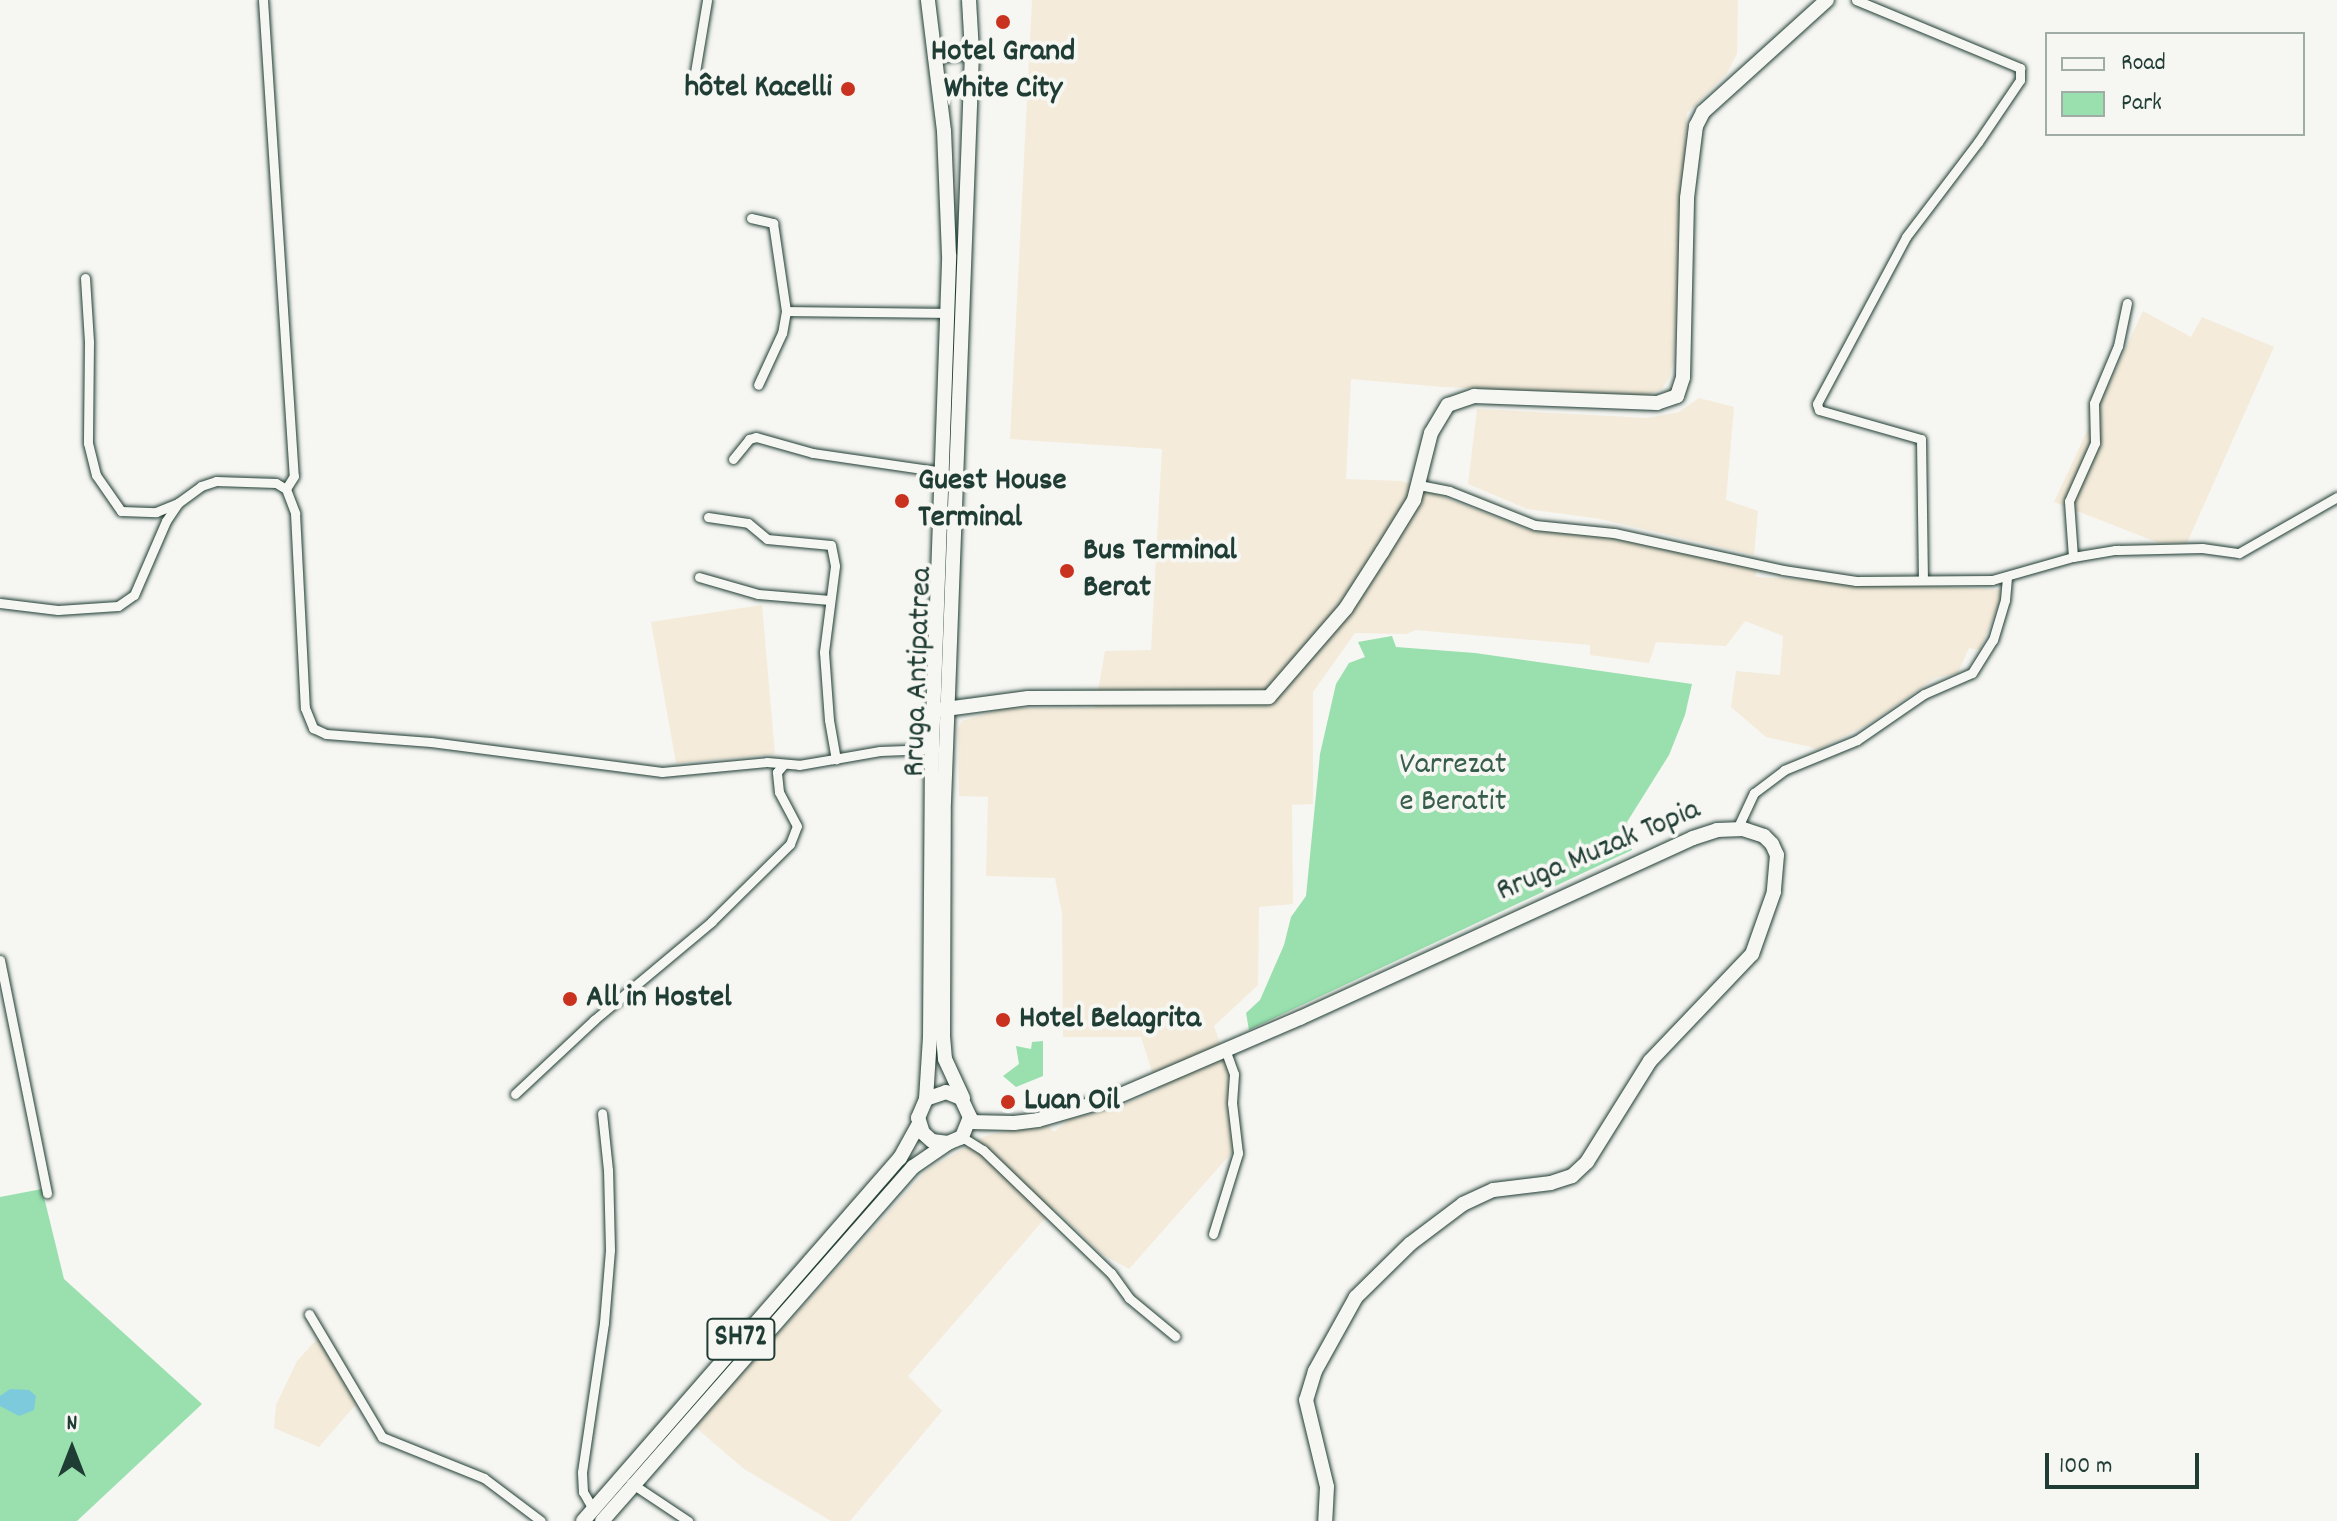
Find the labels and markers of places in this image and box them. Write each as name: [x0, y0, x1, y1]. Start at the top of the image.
marker: Hotel Grand White City: [994, 13, 1012, 31]
place label: Hotel Grand White City: [931, 35, 1075, 110]
place label: hôtel Kacelli: [684, 70, 832, 108]
marker: hôtel Kacelli: [839, 80, 857, 98]
place label: Guest House Terminal: [918, 464, 1067, 539]
marker: Guest House Terminal: [893, 492, 911, 510]
place label: Bus Terminal Berat: [1083, 534, 1237, 609]
marker: Bus Terminal Berat: [1058, 562, 1076, 580]
place label: All in Hostel: [586, 980, 732, 1018]
marker: All in Hostel: [561, 990, 579, 1008]
place label: Hotel Belagrita: [1019, 1001, 1201, 1039]
marker: Hotel Belagrita: [994, 1011, 1012, 1029]
place label: Luan Oil: [1024, 1083, 1120, 1121]
marker: Luan Oil: [999, 1093, 1017, 1111]

